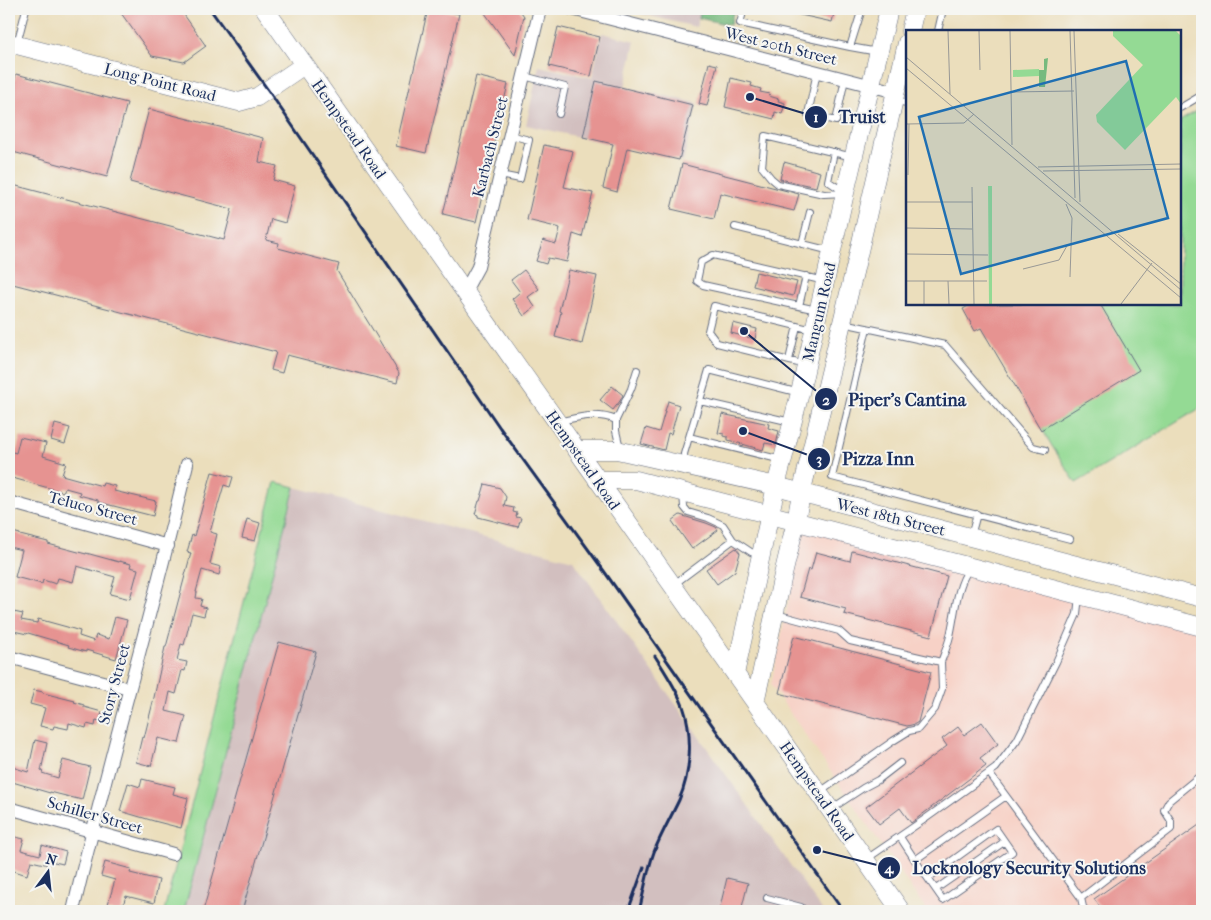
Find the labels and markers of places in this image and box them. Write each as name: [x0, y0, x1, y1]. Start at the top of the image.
callout: Truist: [803, 101, 896, 134]
callout: Piper's Cantina: [813, 383, 976, 416]
callout: Pizza Inn: [807, 442, 924, 475]
callout: Locknology Security Solutions: [877, 851, 1155, 884]

